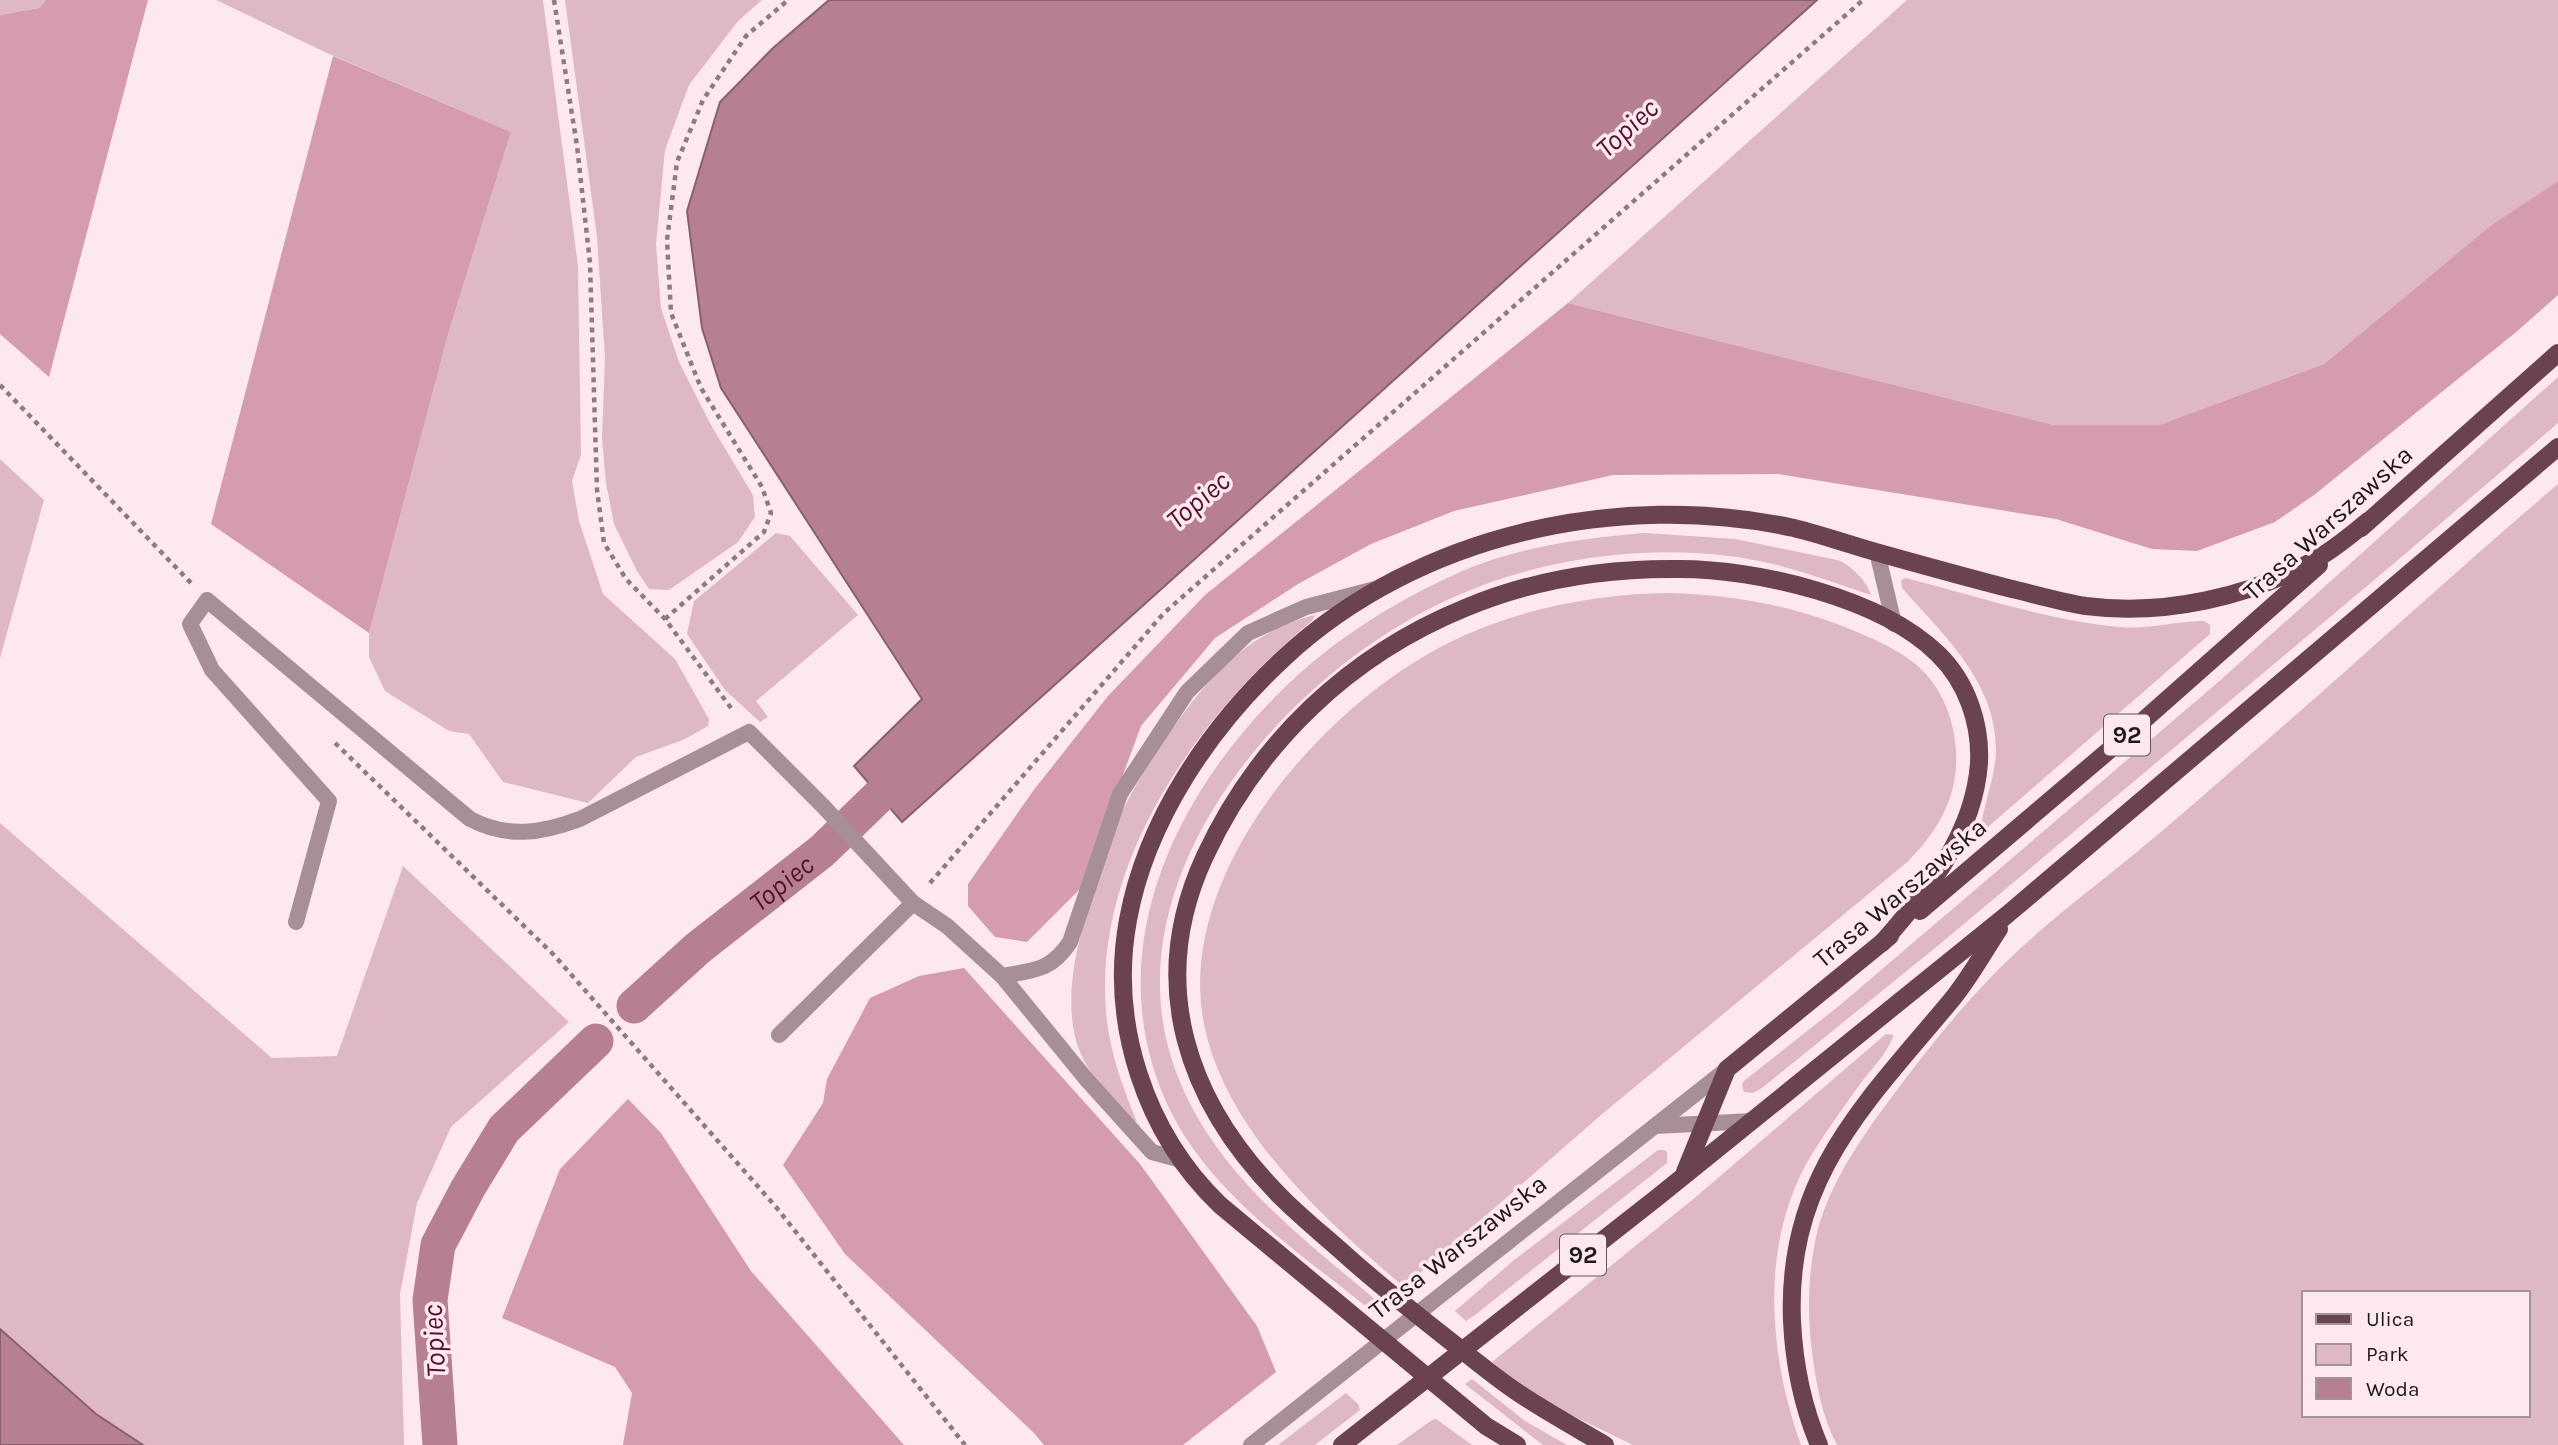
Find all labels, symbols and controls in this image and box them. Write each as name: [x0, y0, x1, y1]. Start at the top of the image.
water label: Topiec: [1589, 91, 1665, 165]
street label: Trasa Warszawska: [2237, 439, 2419, 607]
water label: Topiec: [1159, 464, 1237, 536]
road number: 92: [2104, 714, 2150, 756]
street label: Trasa Warszawska: [1807, 811, 1993, 975]
water label: Topiec: [742, 847, 820, 918]
street label: Trasa Warszawska: [1363, 1168, 1553, 1326]
road number: 92: [1560, 1234, 1606, 1275]
legend: [2302, 1291, 2530, 1417]
water label: Topiec: [416, 1304, 452, 1378]
text: Ulica: [2366, 1307, 2414, 1331]
text: Park: [2366, 1342, 2409, 1366]
text: Woda: [2366, 1377, 2420, 1401]

